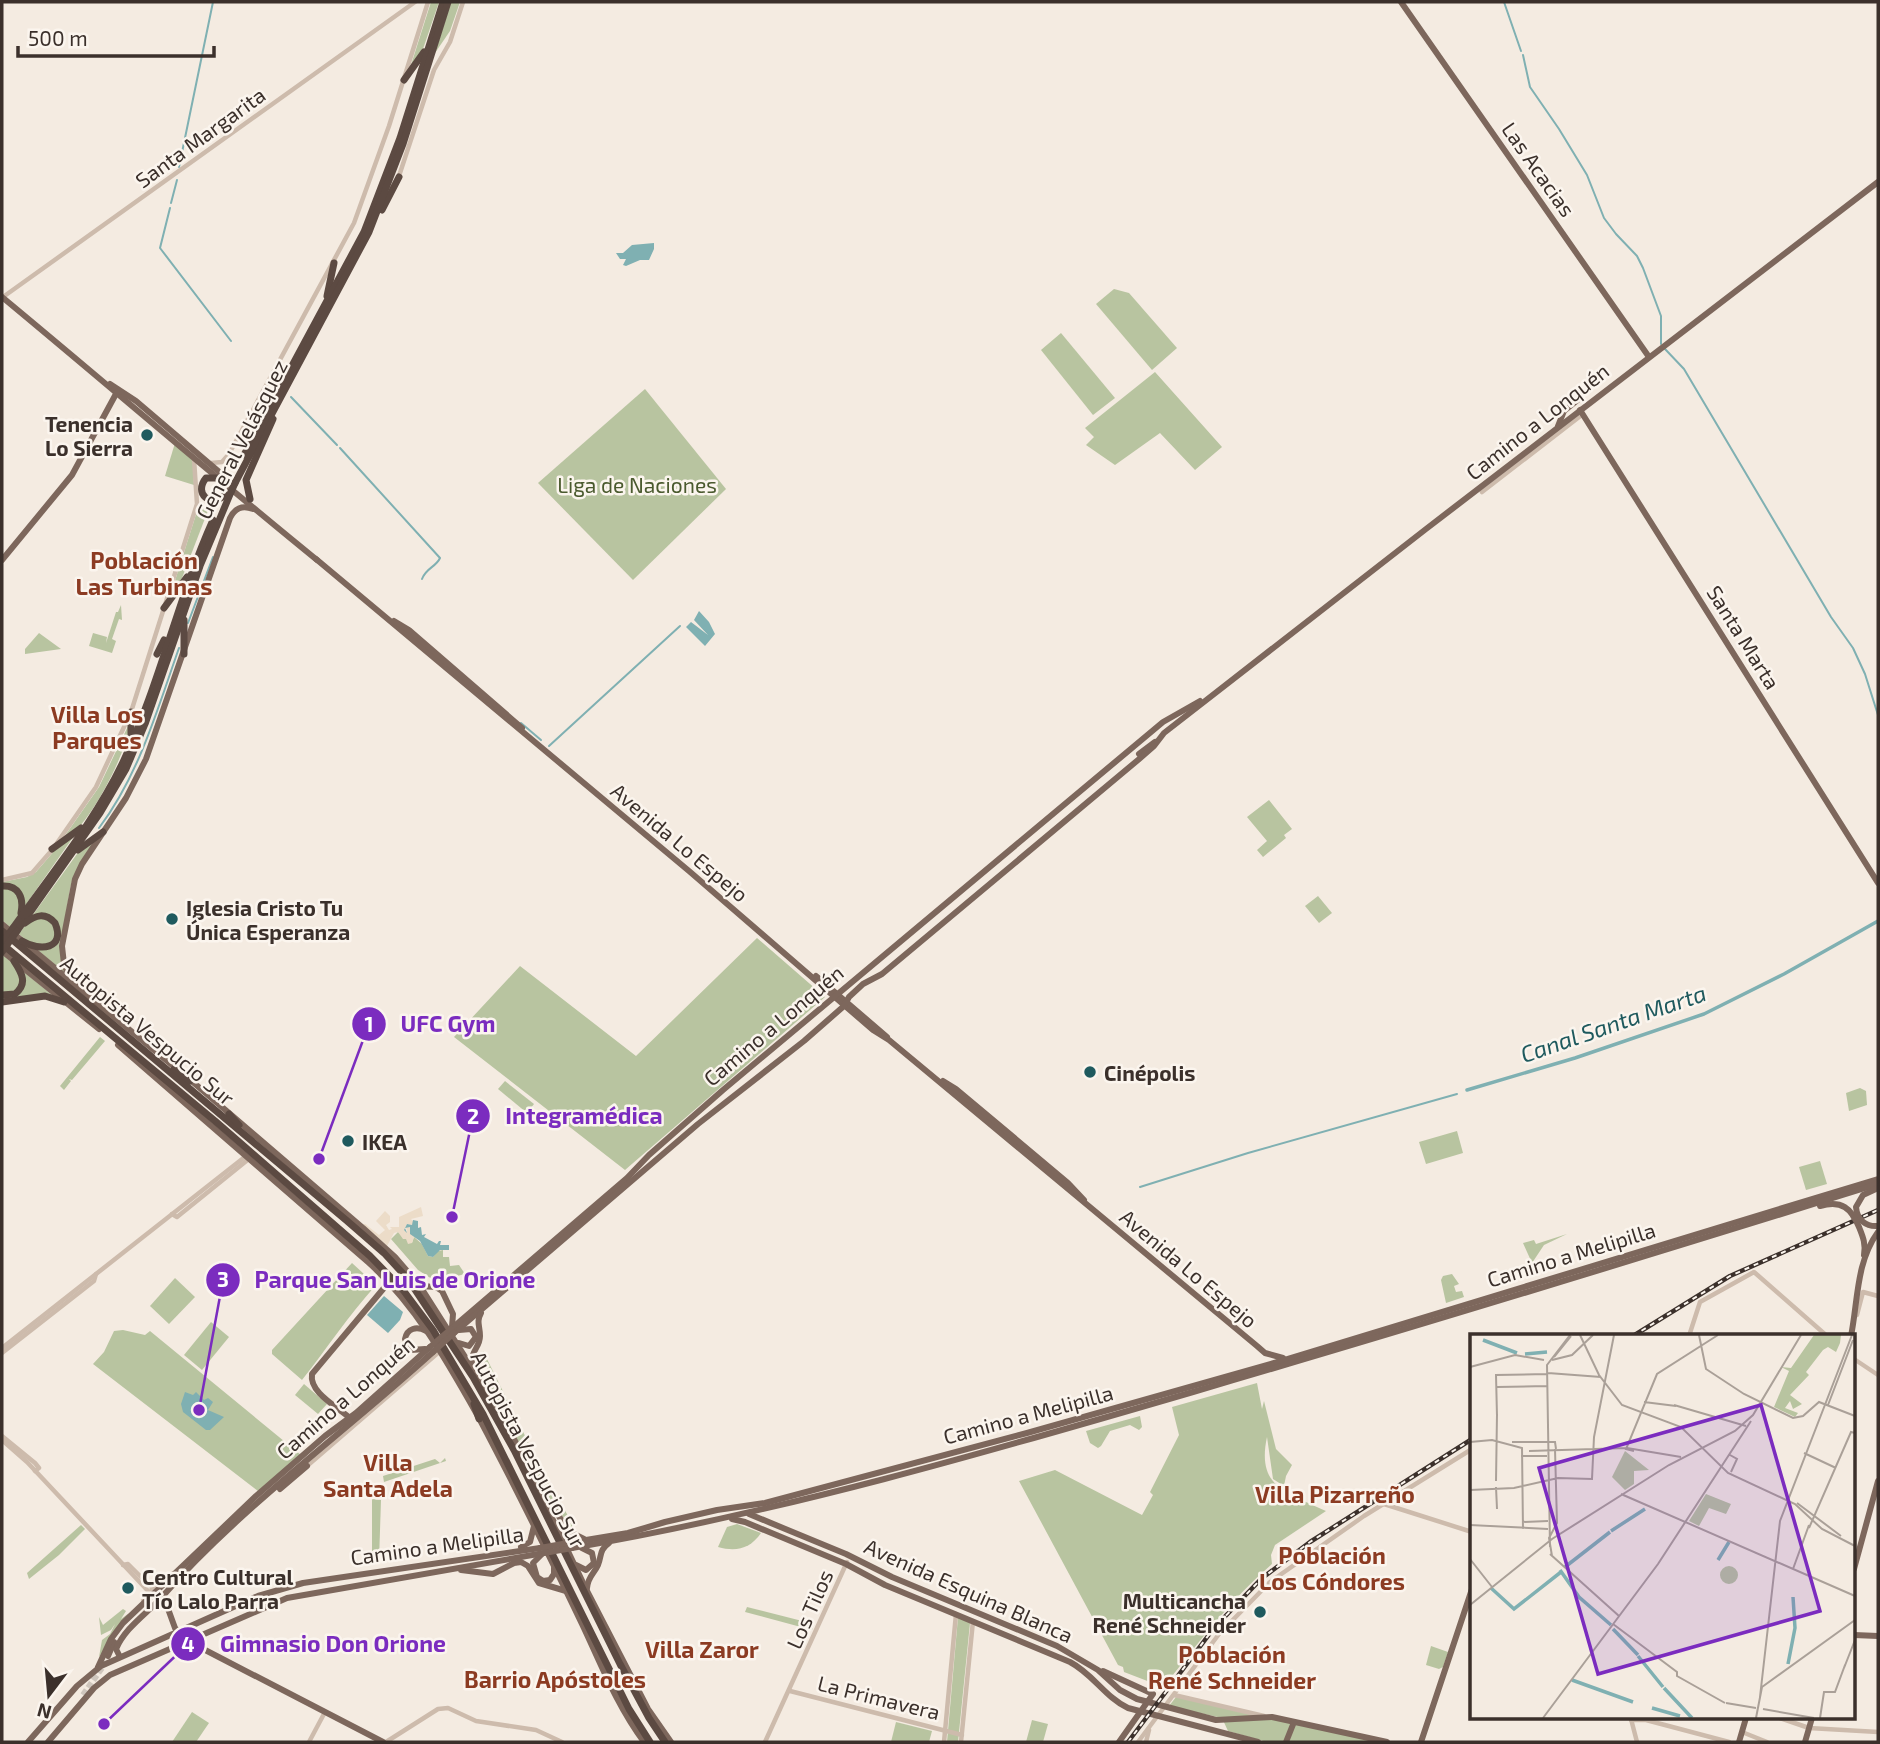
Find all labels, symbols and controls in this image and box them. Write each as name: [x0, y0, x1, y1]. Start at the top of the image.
scale bar: [18, 14, 214, 58]
text: 500 m: [28, 25, 88, 50]
street label: Santa Margarita: [130, 82, 270, 192]
street label: Las Acacias: [1497, 117, 1581, 221]
street label: General Velásquez: [190, 355, 292, 523]
street label: Camino a Lonquén: [1461, 357, 1613, 485]
place label: Tenencia Lo Sierra: [45, 411, 133, 460]
marker: Tenencia Lo Sierra: [139, 427, 155, 443]
park label: Liga de Naciones: [557, 472, 717, 497]
district label: Población Las Turbinas: [76, 546, 212, 600]
street label: Santa Marta: [1702, 581, 1786, 693]
district label: Villa Los Parques: [51, 700, 143, 754]
street label: Avenida Lo Espejo: [606, 777, 754, 907]
place label: Iglesia Cristo Tu Única Esperanza: [186, 895, 350, 944]
marker: Iglesia Cristo Tu Única Esperanza: [164, 911, 180, 927]
street label: Autopista Vespucio Sur: [56, 950, 240, 1110]
street label: Camino a Lonquén: [698, 959, 848, 1091]
water label: Canal Santa Marta: [1516, 978, 1710, 1068]
callout: UFC Gym: [351, 1002, 509, 1046]
text: UFC Gym: [400, 1009, 496, 1037]
text: 1: [364, 1011, 374, 1036]
place label: Cinépolis: [1104, 1060, 1195, 1085]
marker: Cinépolis: [1082, 1064, 1098, 1080]
callout: Integramédica: [456, 1094, 676, 1138]
text: Integramédica: [505, 1101, 663, 1129]
text: 2: [467, 1103, 479, 1128]
place label: IKEA: [362, 1129, 407, 1154]
marker: IKEA: [340, 1133, 356, 1149]
street label: Avenida Lo Espejo: [1115, 1203, 1263, 1333]
street label: Camino a Melipilla: [1484, 1217, 1658, 1291]
callout: Parque San Luis de Orione: [206, 1258, 550, 1302]
text: Parque San Luis de Orione: [254, 1265, 536, 1293]
text: 3: [217, 1266, 229, 1291]
street label: Camino a Lonquén: [271, 1330, 419, 1464]
inset map: [1470, 1334, 1856, 1720]
street label: Autopista Vespucio Sur: [467, 1346, 592, 1552]
street label: Camino a Melipilla: [940, 1379, 1116, 1449]
district label: Villa Santa Adela: [323, 1448, 453, 1502]
district label: Villa Pizarreño: [1255, 1480, 1415, 1508]
street label: Camino a Melipilla: [349, 1520, 525, 1570]
street label: Avenida Esquina Blanca: [861, 1533, 1077, 1647]
district label: Población Los Cóndores: [1259, 1541, 1405, 1595]
place label: Centro Cultural Tío Lalo Parra: [142, 1564, 293, 1613]
street label: Los Tilos: [781, 1566, 837, 1652]
marker: Centro Cultural Tío Lalo Parra: [120, 1580, 136, 1596]
place label: Multicancha René Schneider: [1092, 1588, 1246, 1637]
marker: Multicancha René Schneider: [1252, 1604, 1268, 1620]
callout: Gimnasio Don Orione: [171, 1622, 460, 1666]
text: Gimnasio Don Orione: [220, 1629, 446, 1657]
text: 4: [181, 1631, 195, 1656]
district label: Villa Zaror: [645, 1635, 759, 1663]
district label: Población René Schneider: [1148, 1640, 1316, 1694]
north arrow: [14, 1660, 84, 1730]
district label: Barrio Apóstoles: [464, 1665, 646, 1693]
street label: La Primavera: [815, 1670, 943, 1724]
text: N: [34, 1699, 54, 1725]

